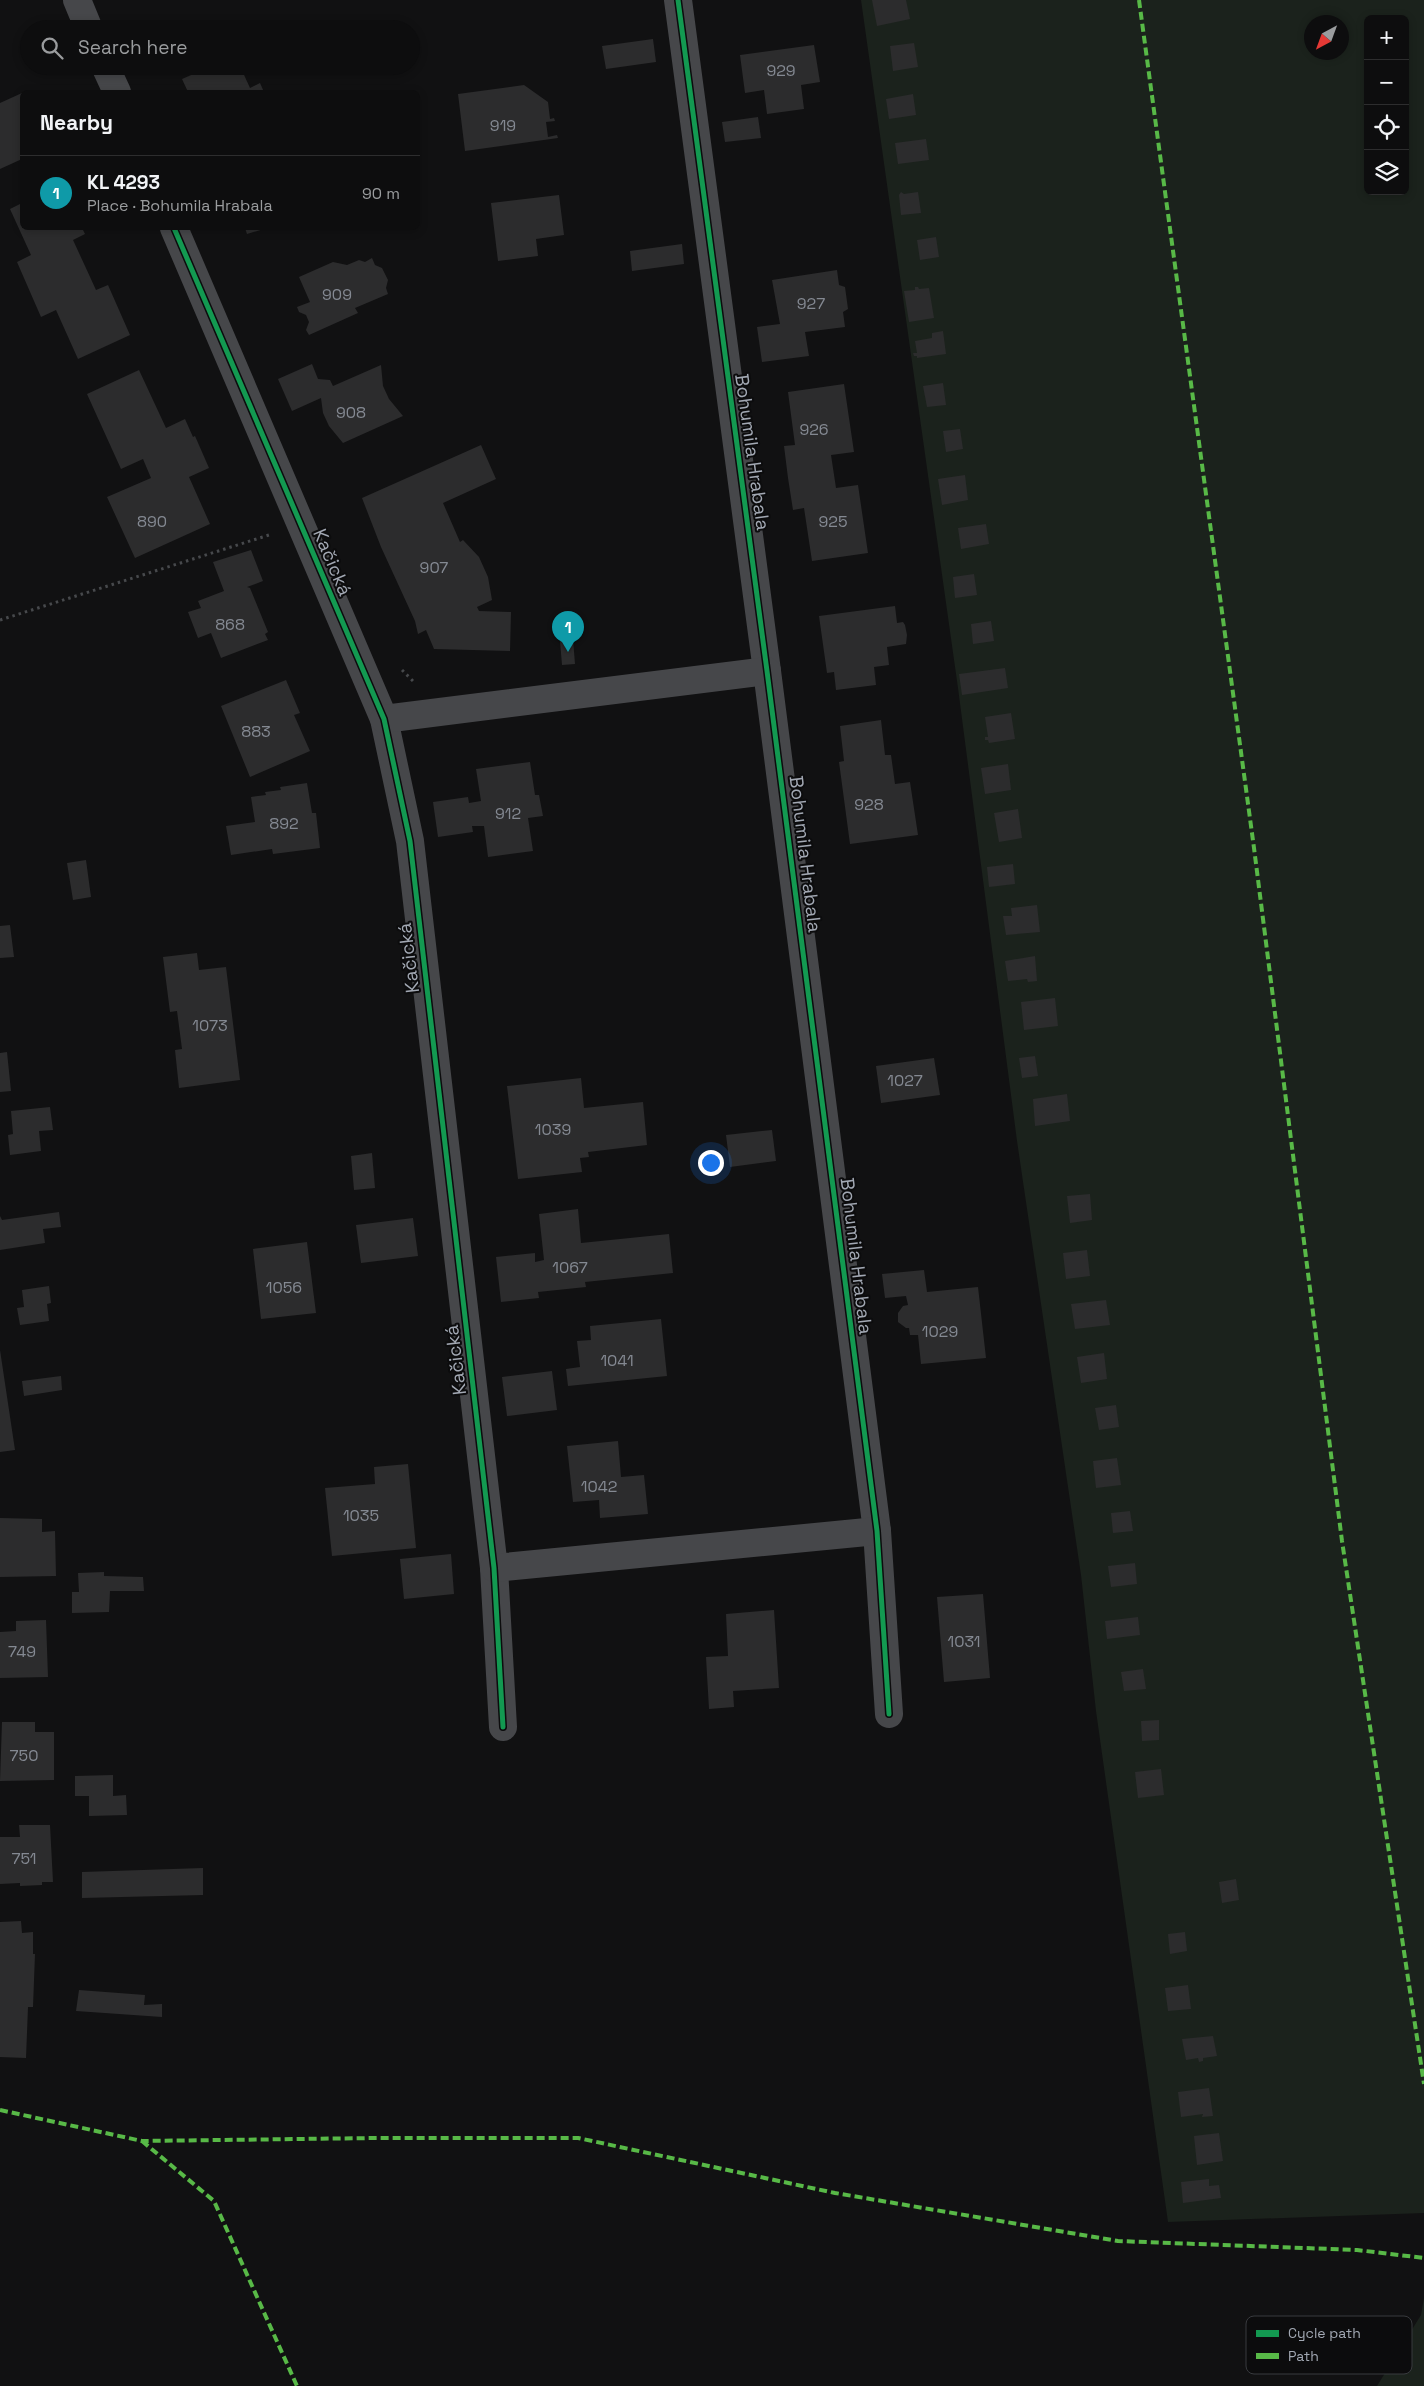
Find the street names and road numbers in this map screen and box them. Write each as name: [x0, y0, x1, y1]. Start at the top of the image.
street label: Bohumila Hrabala: [729, 372, 776, 532]
street label: Kačická: [307, 525, 358, 600]
street label: Bohumila Hrabala: [783, 774, 828, 934]
street label: Kačická: [392, 921, 425, 994]
street label: Bohumila Hrabala: [834, 1176, 879, 1336]
street label: Kačická: [439, 1323, 472, 1396]

